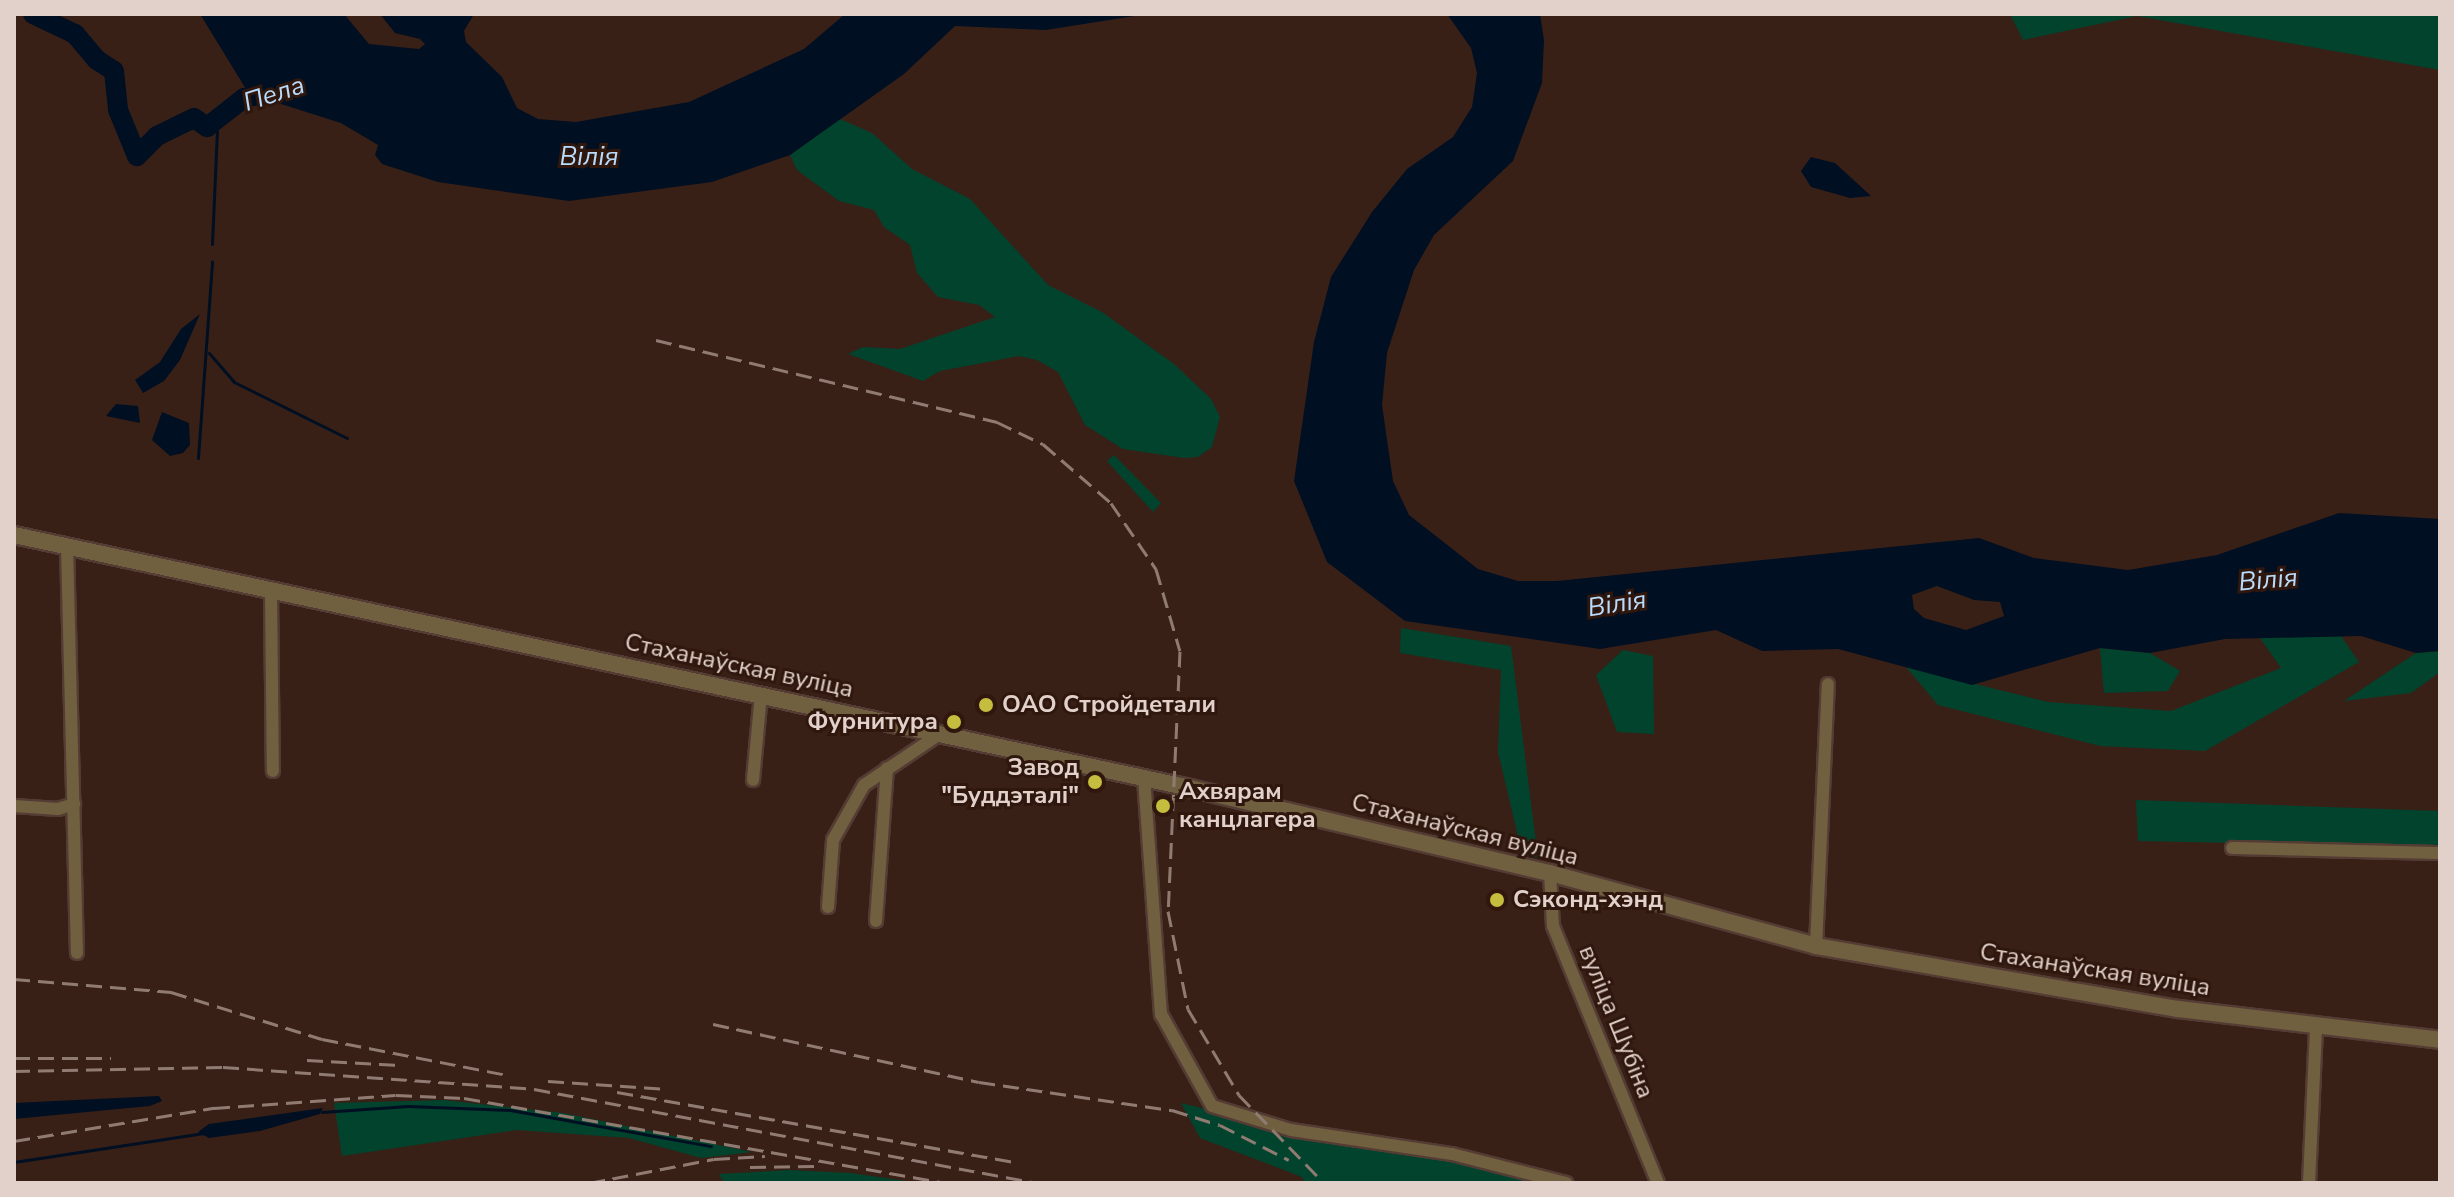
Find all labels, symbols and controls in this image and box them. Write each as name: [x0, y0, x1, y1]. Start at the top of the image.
water label: Пела: [239, 69, 309, 119]
water label: Вілія: [559, 141, 619, 173]
water label: Вілія: [2237, 562, 2299, 598]
water label: Вілія: [1585, 584, 1649, 624]
street label: Стаханаўская вуліца: [622, 628, 856, 704]
place label: ОАО Стройдетали: [1002, 691, 1216, 719]
marker: ОАО Стройдетали: [977, 696, 995, 714]
place label: Фурнитура: [807, 708, 938, 736]
marker: Фурнитура: [945, 713, 963, 731]
place label: Завод "Буддэталі": [941, 754, 1079, 810]
marker: Завод "Буддэталі": [1086, 773, 1104, 791]
place label: Ахвярам канцлагера: [1179, 778, 1316, 834]
street label: Стаханаўская вуліца: [1349, 788, 1581, 872]
marker: Ахвярам канцлагера: [1154, 797, 1172, 815]
place label: Сэконд-хэнд: [1513, 886, 1663, 914]
marker: Сэконд-хэнд: [1488, 891, 1506, 909]
street label: Стаханаўская вуліца: [1978, 938, 2212, 1002]
street label: вуліца Шубіна: [1572, 941, 1660, 1103]

